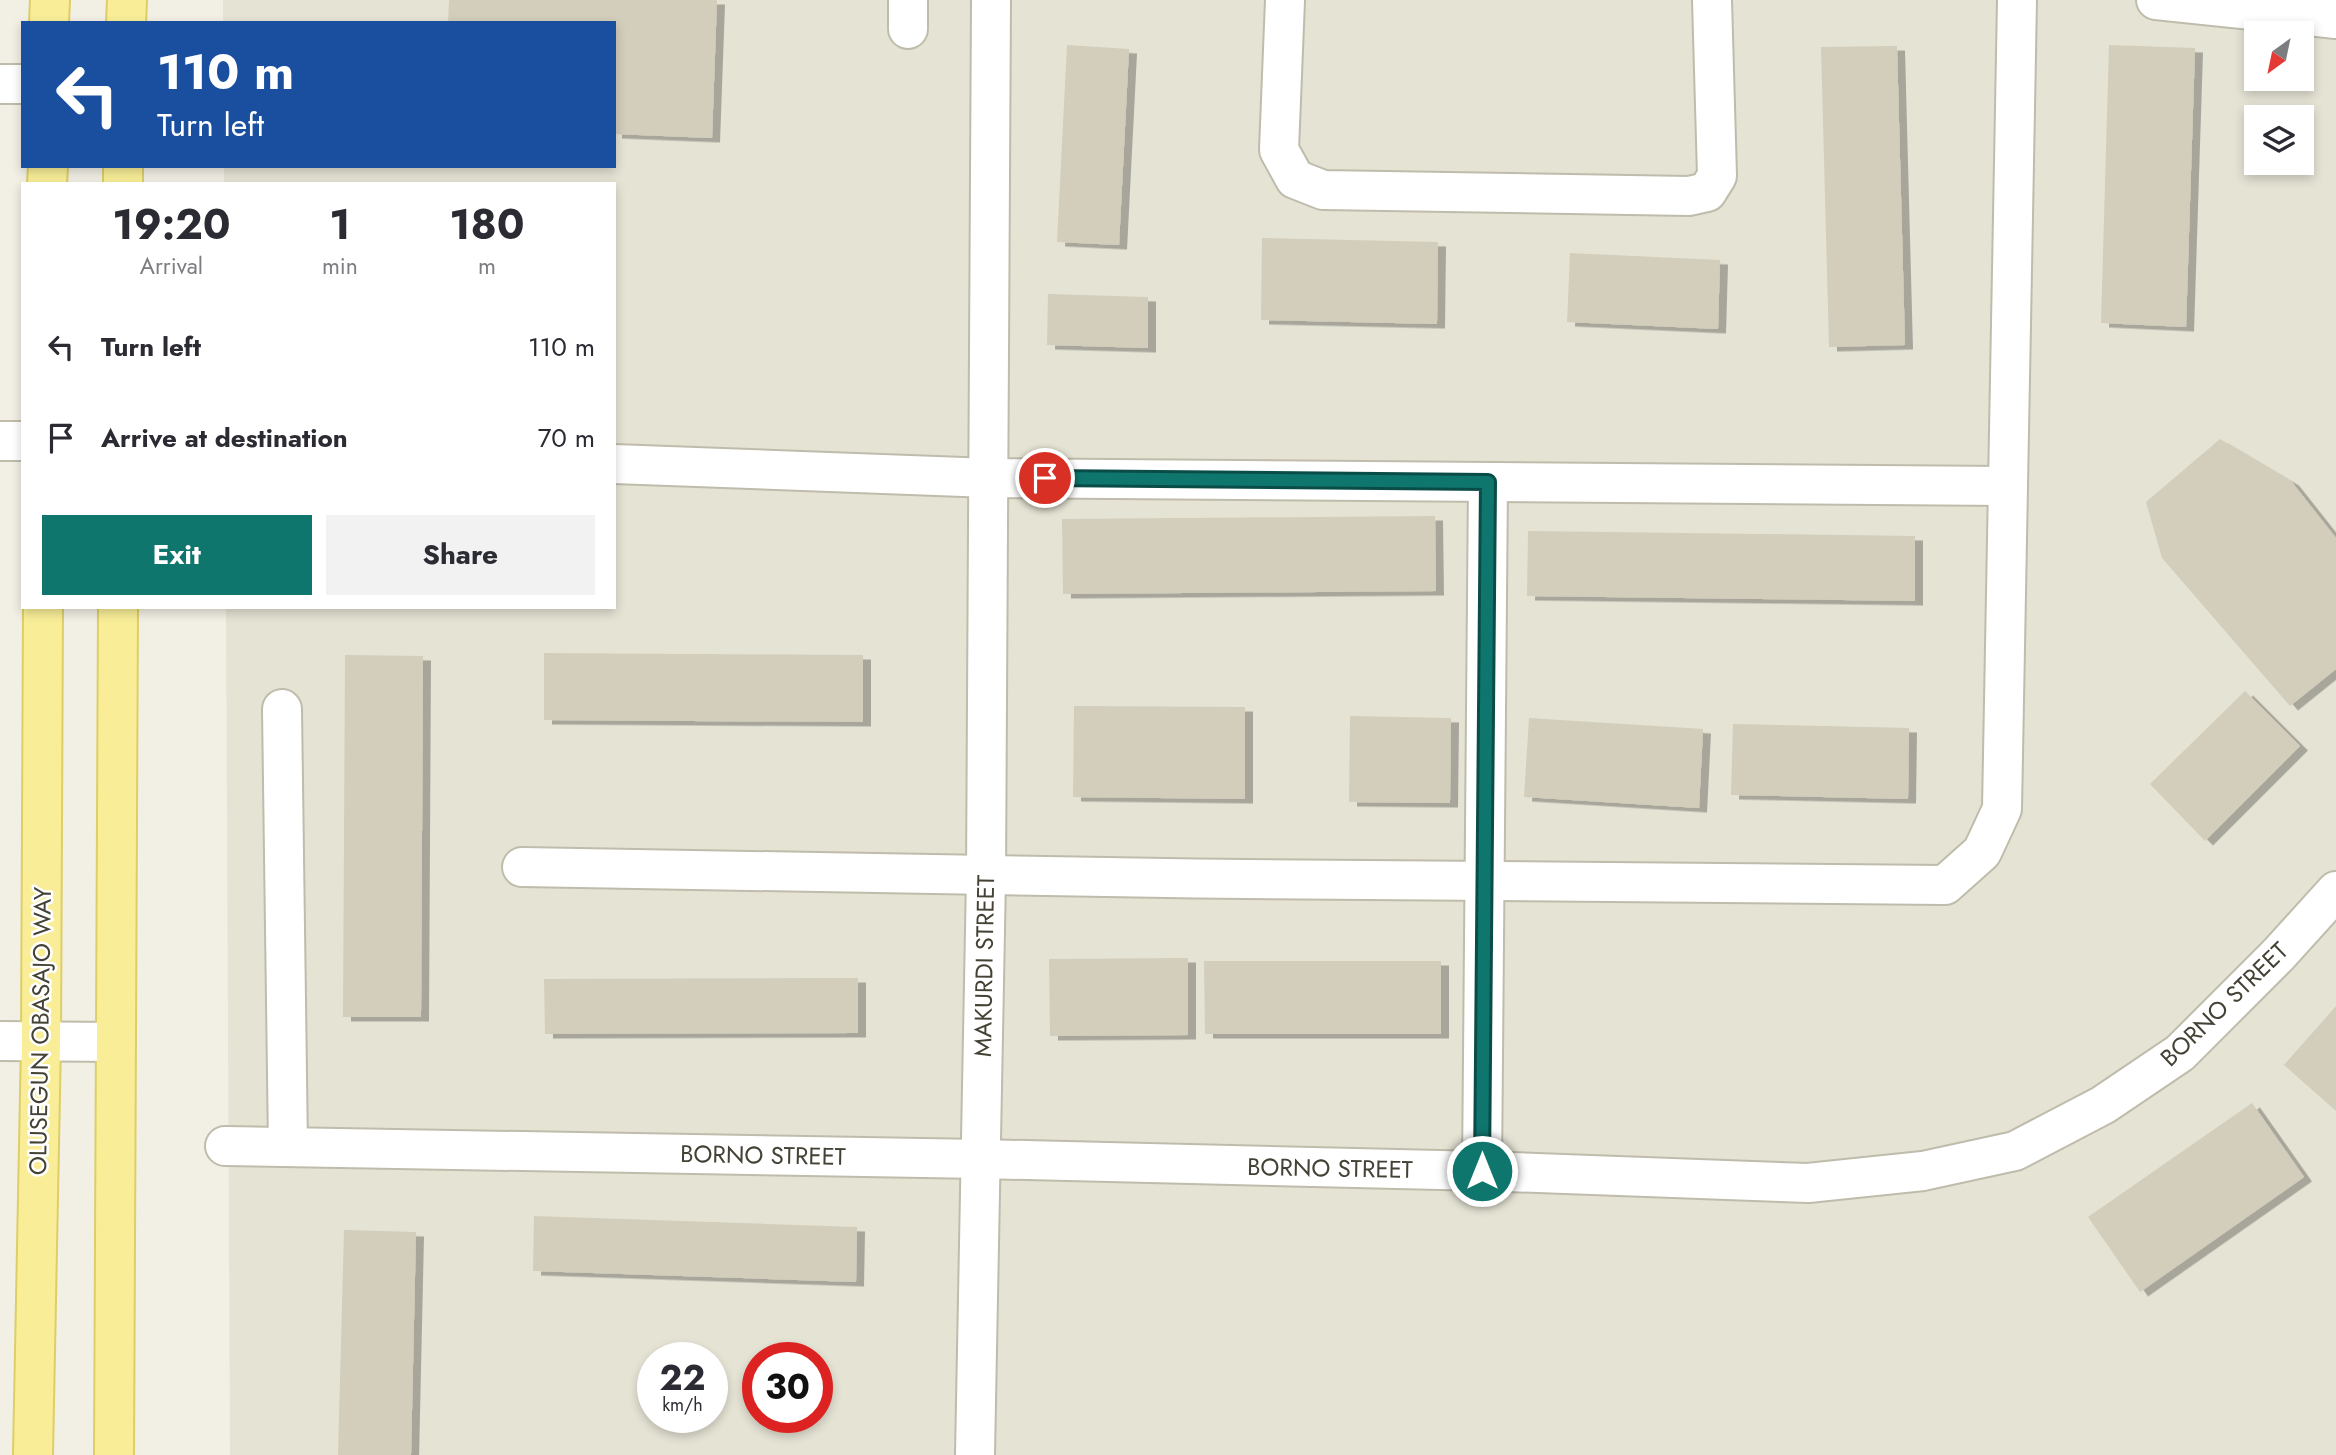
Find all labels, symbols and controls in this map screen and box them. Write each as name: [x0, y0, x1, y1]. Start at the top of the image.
north arrow: [2244, 21, 2314, 91]
map controls: [2244, 21, 2314, 175]
text: 110 m: [157, 37, 294, 107]
icon: left: [42, 49, 133, 140]
text: Turn left: [157, 102, 264, 148]
button: layers: [2244, 105, 2314, 175]
text: 19:20: [112, 194, 231, 255]
text: 1: [329, 194, 351, 255]
text: 180: [449, 194, 525, 255]
text: Arrival: [140, 249, 203, 283]
text: min: [322, 249, 358, 283]
text: m: [478, 249, 496, 283]
icon: left: [42, 328, 80, 366]
text: Turn left: [101, 328, 201, 366]
text: 110 m: [528, 328, 595, 366]
icon: arrive: [42, 419, 80, 457]
text: Arrive at destination: [101, 419, 348, 457]
text: 70 m: [538, 419, 595, 457]
pin: [1015, 448, 1075, 508]
icon: arrive: [1026, 459, 1064, 497]
button: Exit: [42, 515, 312, 595]
button: Share: [326, 515, 595, 595]
street label: MAKURDI STREET: [965, 875, 1003, 1057]
street label: OLUSEGUN OBASAJO WAY: [20, 886, 60, 1175]
street label: BORNO STREET: [2152, 934, 2296, 1074]
position arrow: [1445, 1134, 1519, 1208]
street label: BORNO STREET: [680, 1136, 846, 1174]
street label: BORNO STREET: [1247, 1149, 1413, 1187]
speed limit sign: 30: [742, 1342, 833, 1433]
text: 22: [660, 1353, 705, 1403]
text: km/h: [662, 1392, 703, 1418]

